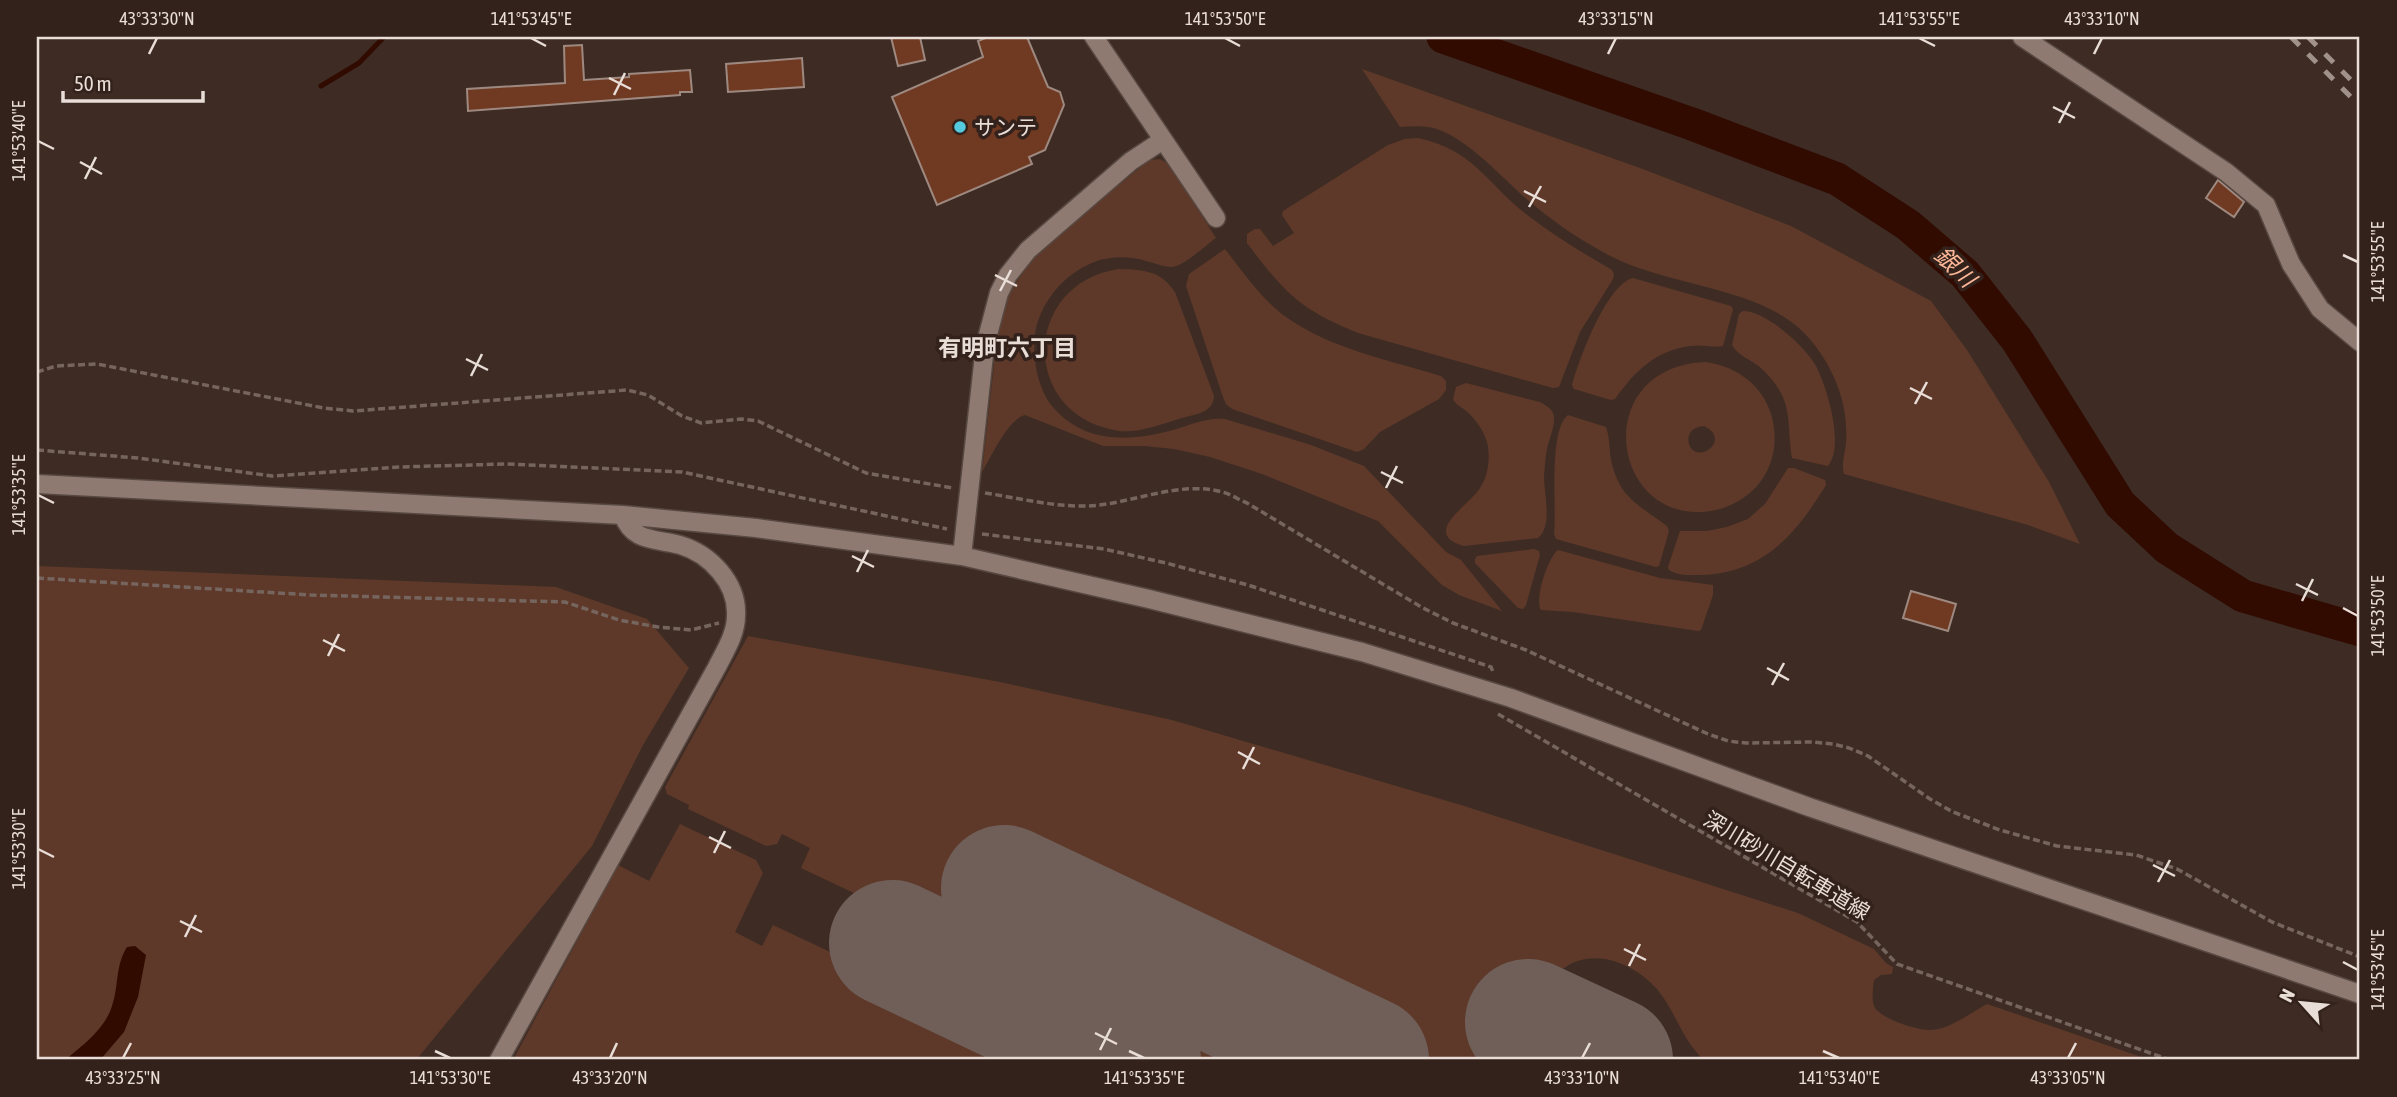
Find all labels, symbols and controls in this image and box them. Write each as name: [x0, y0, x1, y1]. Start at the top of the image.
text: 43°33'30"N: [119, 8, 195, 29]
text: 141°53'45"E: [491, 8, 572, 29]
text: 141°53'50"E: [1185, 8, 1266, 29]
text: 43°33'15"N: [1578, 8, 1654, 29]
text: 141°53'55"E: [1879, 8, 1960, 29]
text: 43°33'10"N: [2064, 8, 2140, 29]
scale bar: [63, 60, 203, 104]
text: 50 m: [74, 71, 112, 95]
text: 141°53'40"E: [8, 100, 29, 181]
place label: サンテ: [974, 115, 1037, 139]
marker: サンテ: [952, 119, 968, 135]
text: 141°53'55"E: [2367, 221, 2388, 302]
water label: 銀川: [1929, 242, 1983, 294]
district label: 有明町六丁目: [938, 335, 1076, 361]
text: 141°53'35"E: [8, 454, 29, 535]
text: 141°53'50"E: [2367, 575, 2388, 656]
street label: 深川砂川自転車道線: [1700, 806, 1874, 924]
text: 141°53'30"E: [8, 808, 29, 889]
text: 141°53'45"E: [2367, 929, 2388, 1010]
north arrow: [2268, 968, 2338, 1038]
text: N: [2275, 985, 2299, 1005]
text: 43°33'25"N: [85, 1067, 161, 1088]
text: 141°53'30"E: [410, 1067, 491, 1088]
text: 43°33'20"N: [572, 1067, 648, 1088]
text: 141°53'35"E: [1104, 1067, 1185, 1088]
text: 43°33'10"N: [1544, 1067, 1620, 1088]
text: 141°53'40"E: [1799, 1067, 1880, 1088]
text: 43°33'05"N: [2030, 1067, 2106, 1088]

